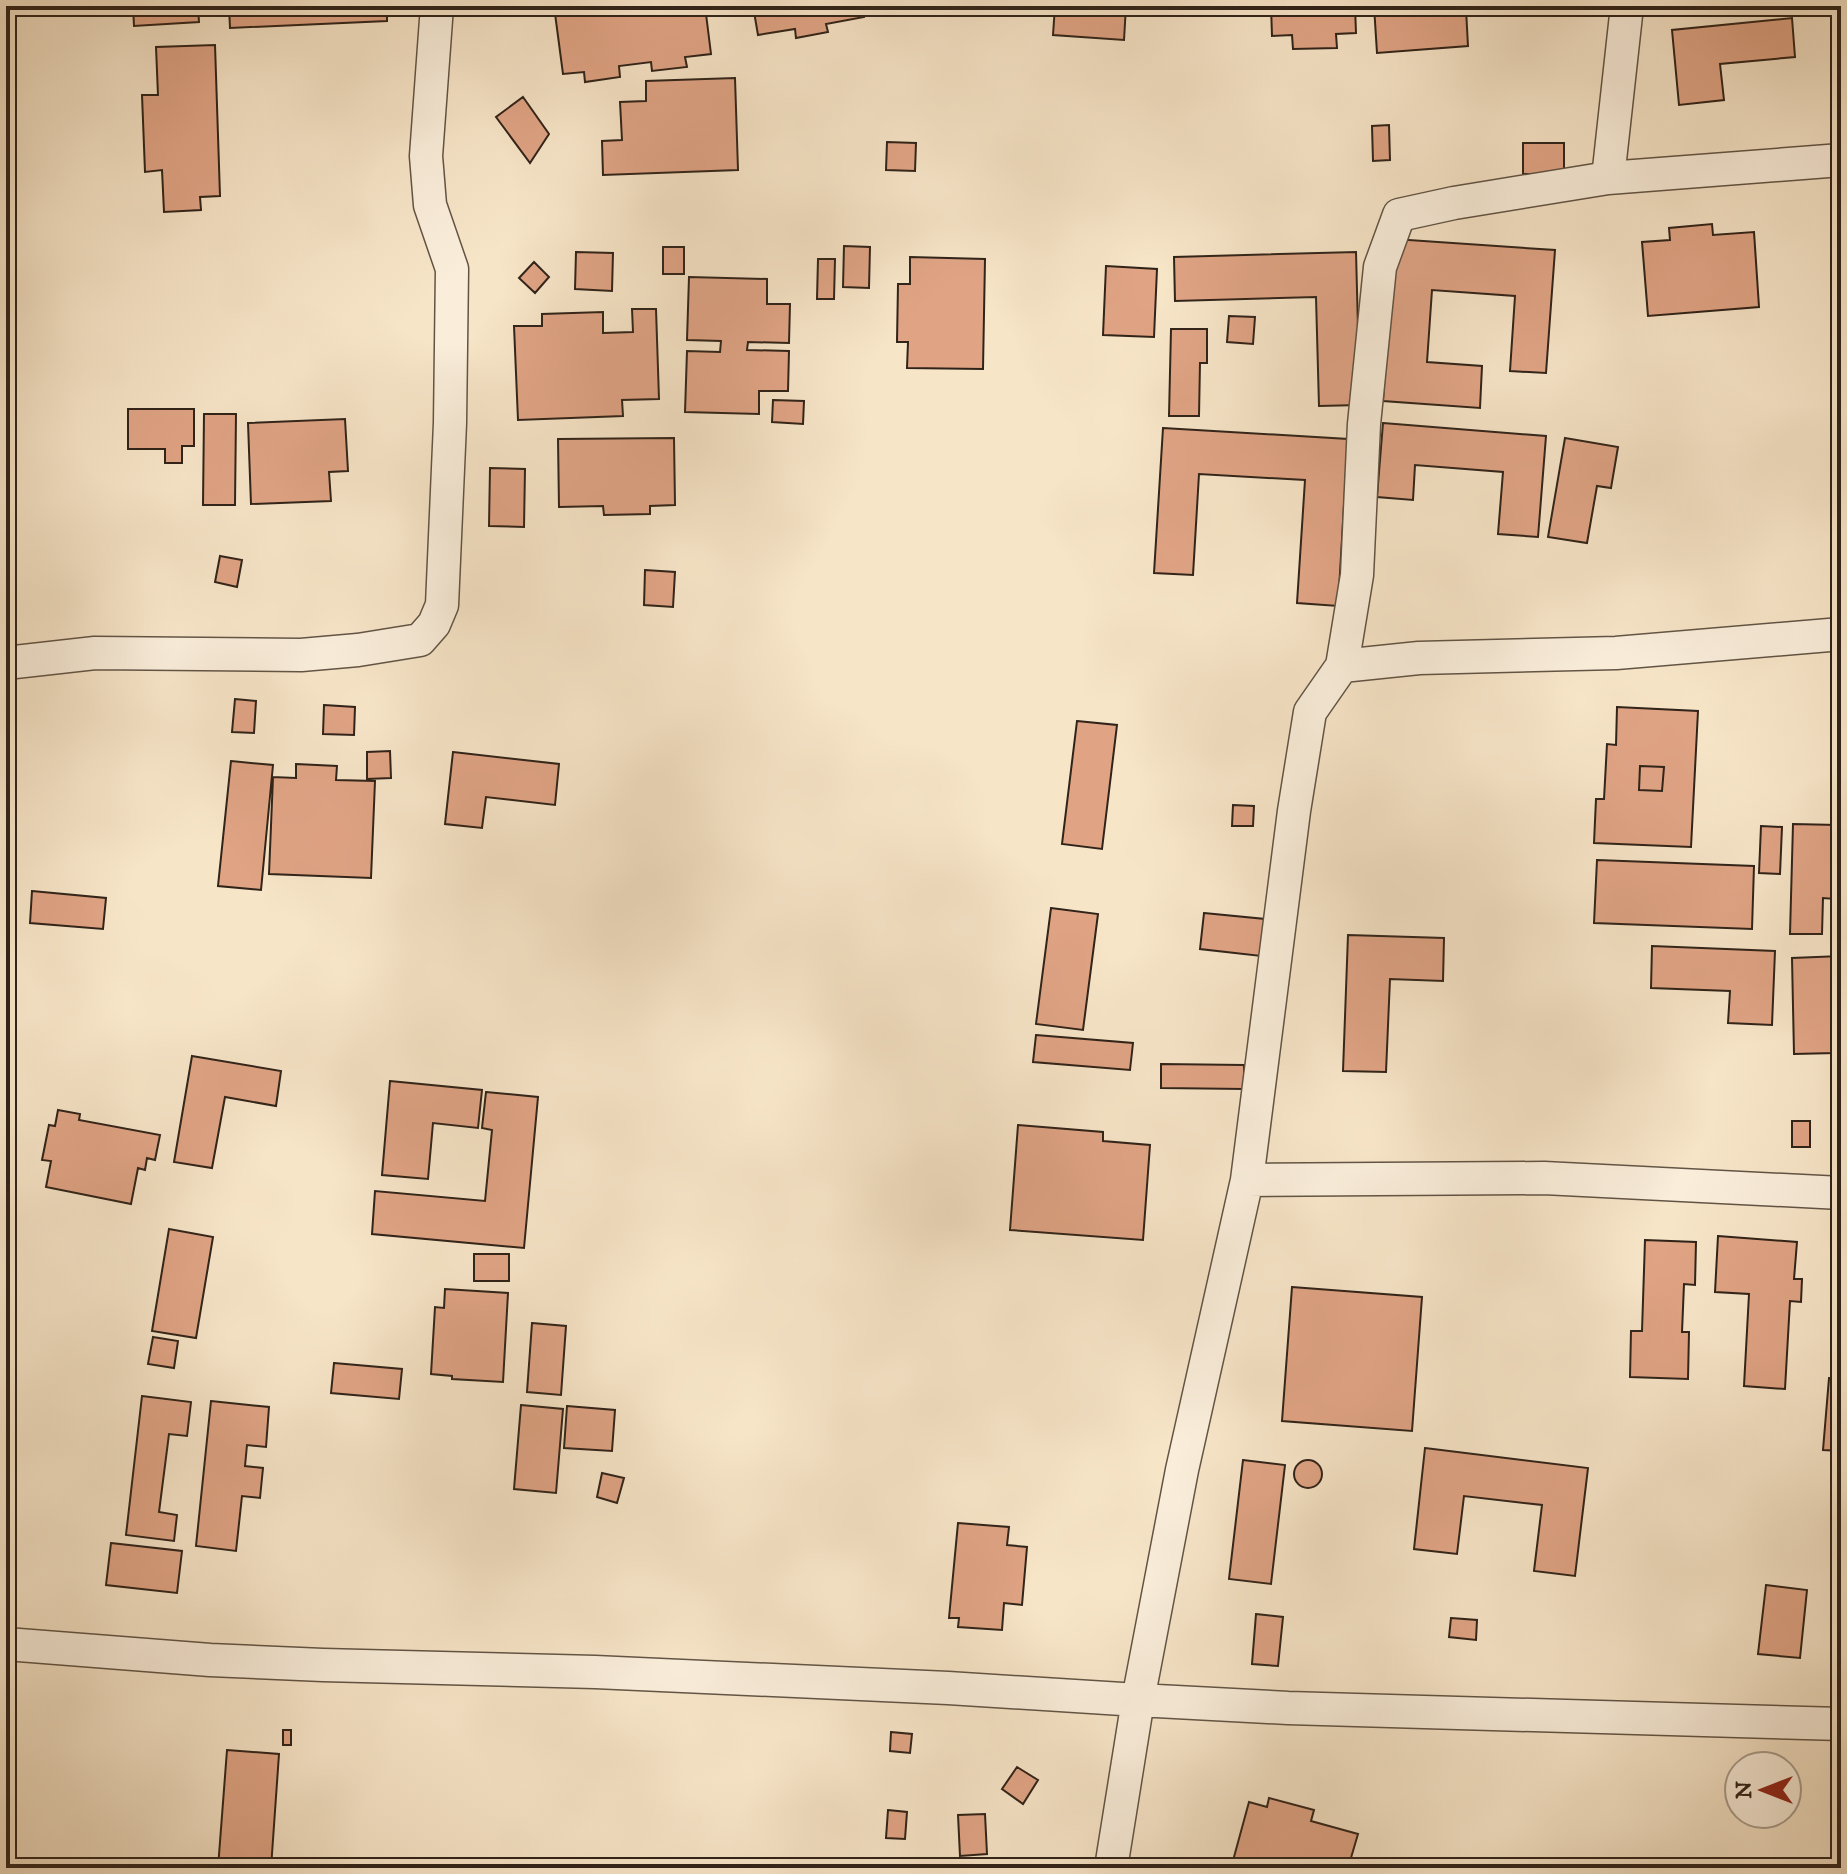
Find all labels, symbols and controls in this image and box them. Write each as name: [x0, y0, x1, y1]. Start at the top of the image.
north arrow: [1723, 1750, 1803, 1830]
text: N: [1731, 1781, 1758, 1799]

